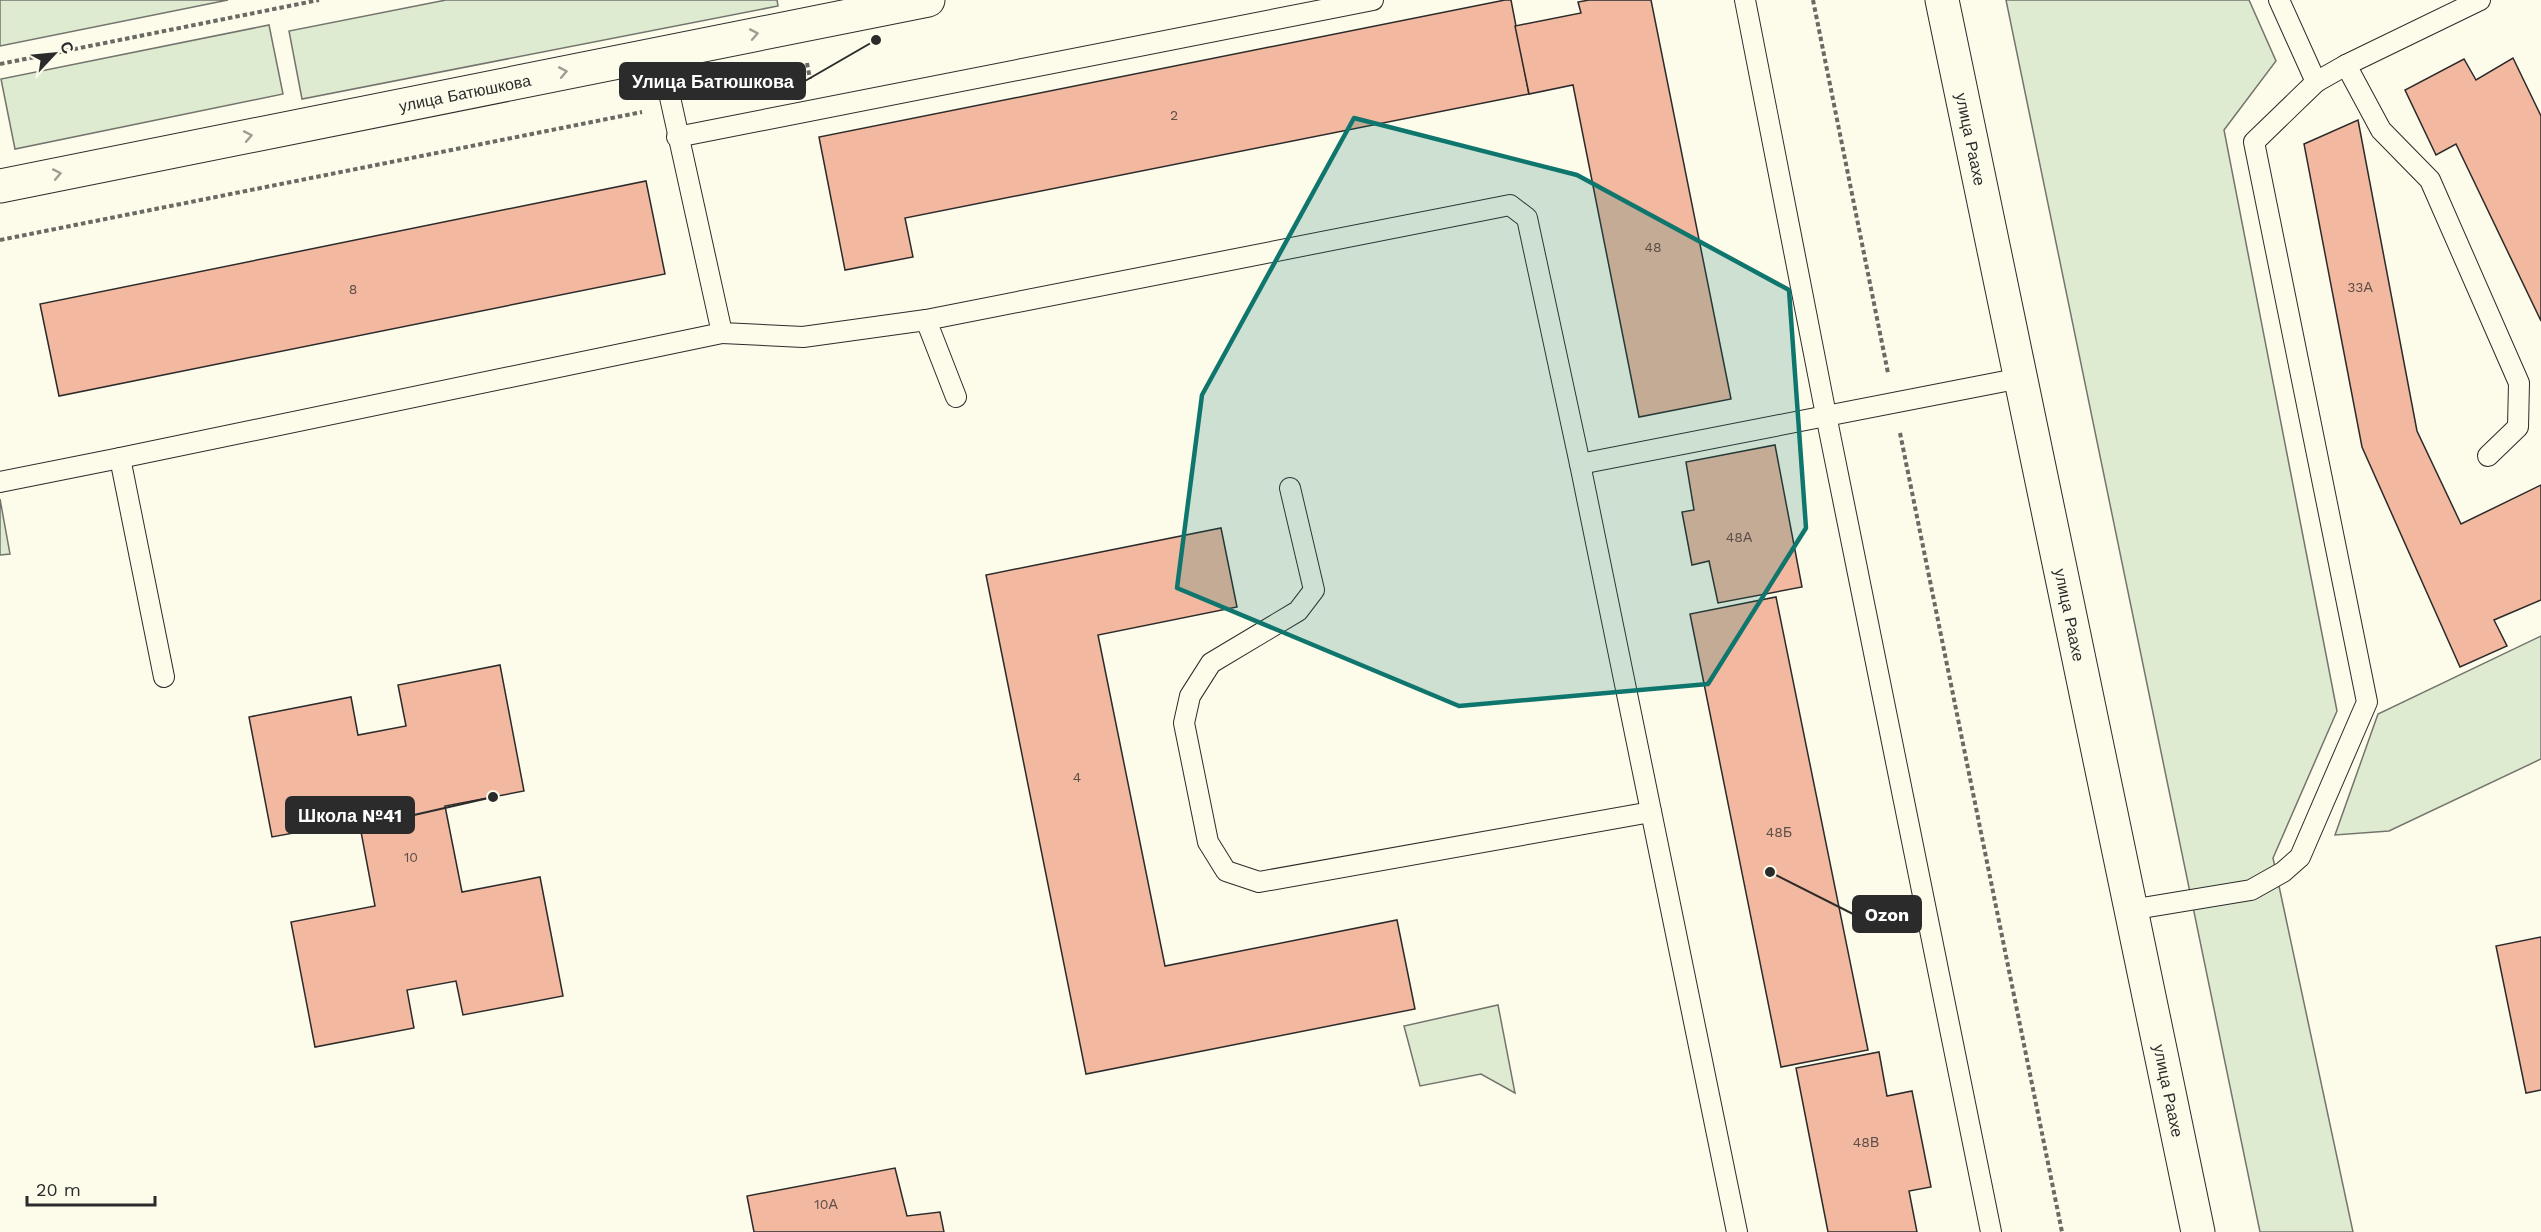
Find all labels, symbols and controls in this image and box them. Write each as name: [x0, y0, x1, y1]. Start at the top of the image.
north arrow: [24, 24, 84, 84]
one-way arrow: [749, 28, 759, 41]
text: С: [56, 38, 78, 57]
callout: Улица Батюшкова: [620, 63, 805, 99]
one-way arrow: [558, 66, 568, 79]
street label: улица Батюшкова: [397, 70, 532, 115]
text: Улица Батюшкова: [632, 71, 795, 92]
street label: улица Раахе: [1952, 91, 1990, 187]
house number: 2: [1170, 107, 1178, 123]
one-way arrow: [243, 130, 253, 143]
one-way arrow: [52, 169, 62, 182]
house number: 48: [1644, 239, 1662, 255]
house number: 33А: [2347, 279, 2373, 295]
house number: 8: [349, 281, 357, 297]
house number: 48А: [1726, 529, 1753, 545]
street label: улица Раахе: [2051, 567, 2089, 663]
house number: 4: [1073, 769, 1081, 785]
callout: Школа №41: [286, 797, 414, 833]
text: Школа №41: [298, 805, 402, 826]
house number: 48Б: [1766, 824, 1792, 840]
house number: 10: [404, 849, 418, 865]
callout: Ozon: [1853, 896, 1921, 932]
text: Ozon: [1865, 904, 1909, 925]
street label: улица Раахе: [2150, 1043, 2188, 1139]
house number: 48В: [1853, 1134, 1879, 1150]
scale bar: [27, 1169, 154, 1207]
text: 20 m: [36, 1179, 81, 1200]
house number: 10А: [814, 1196, 838, 1212]

